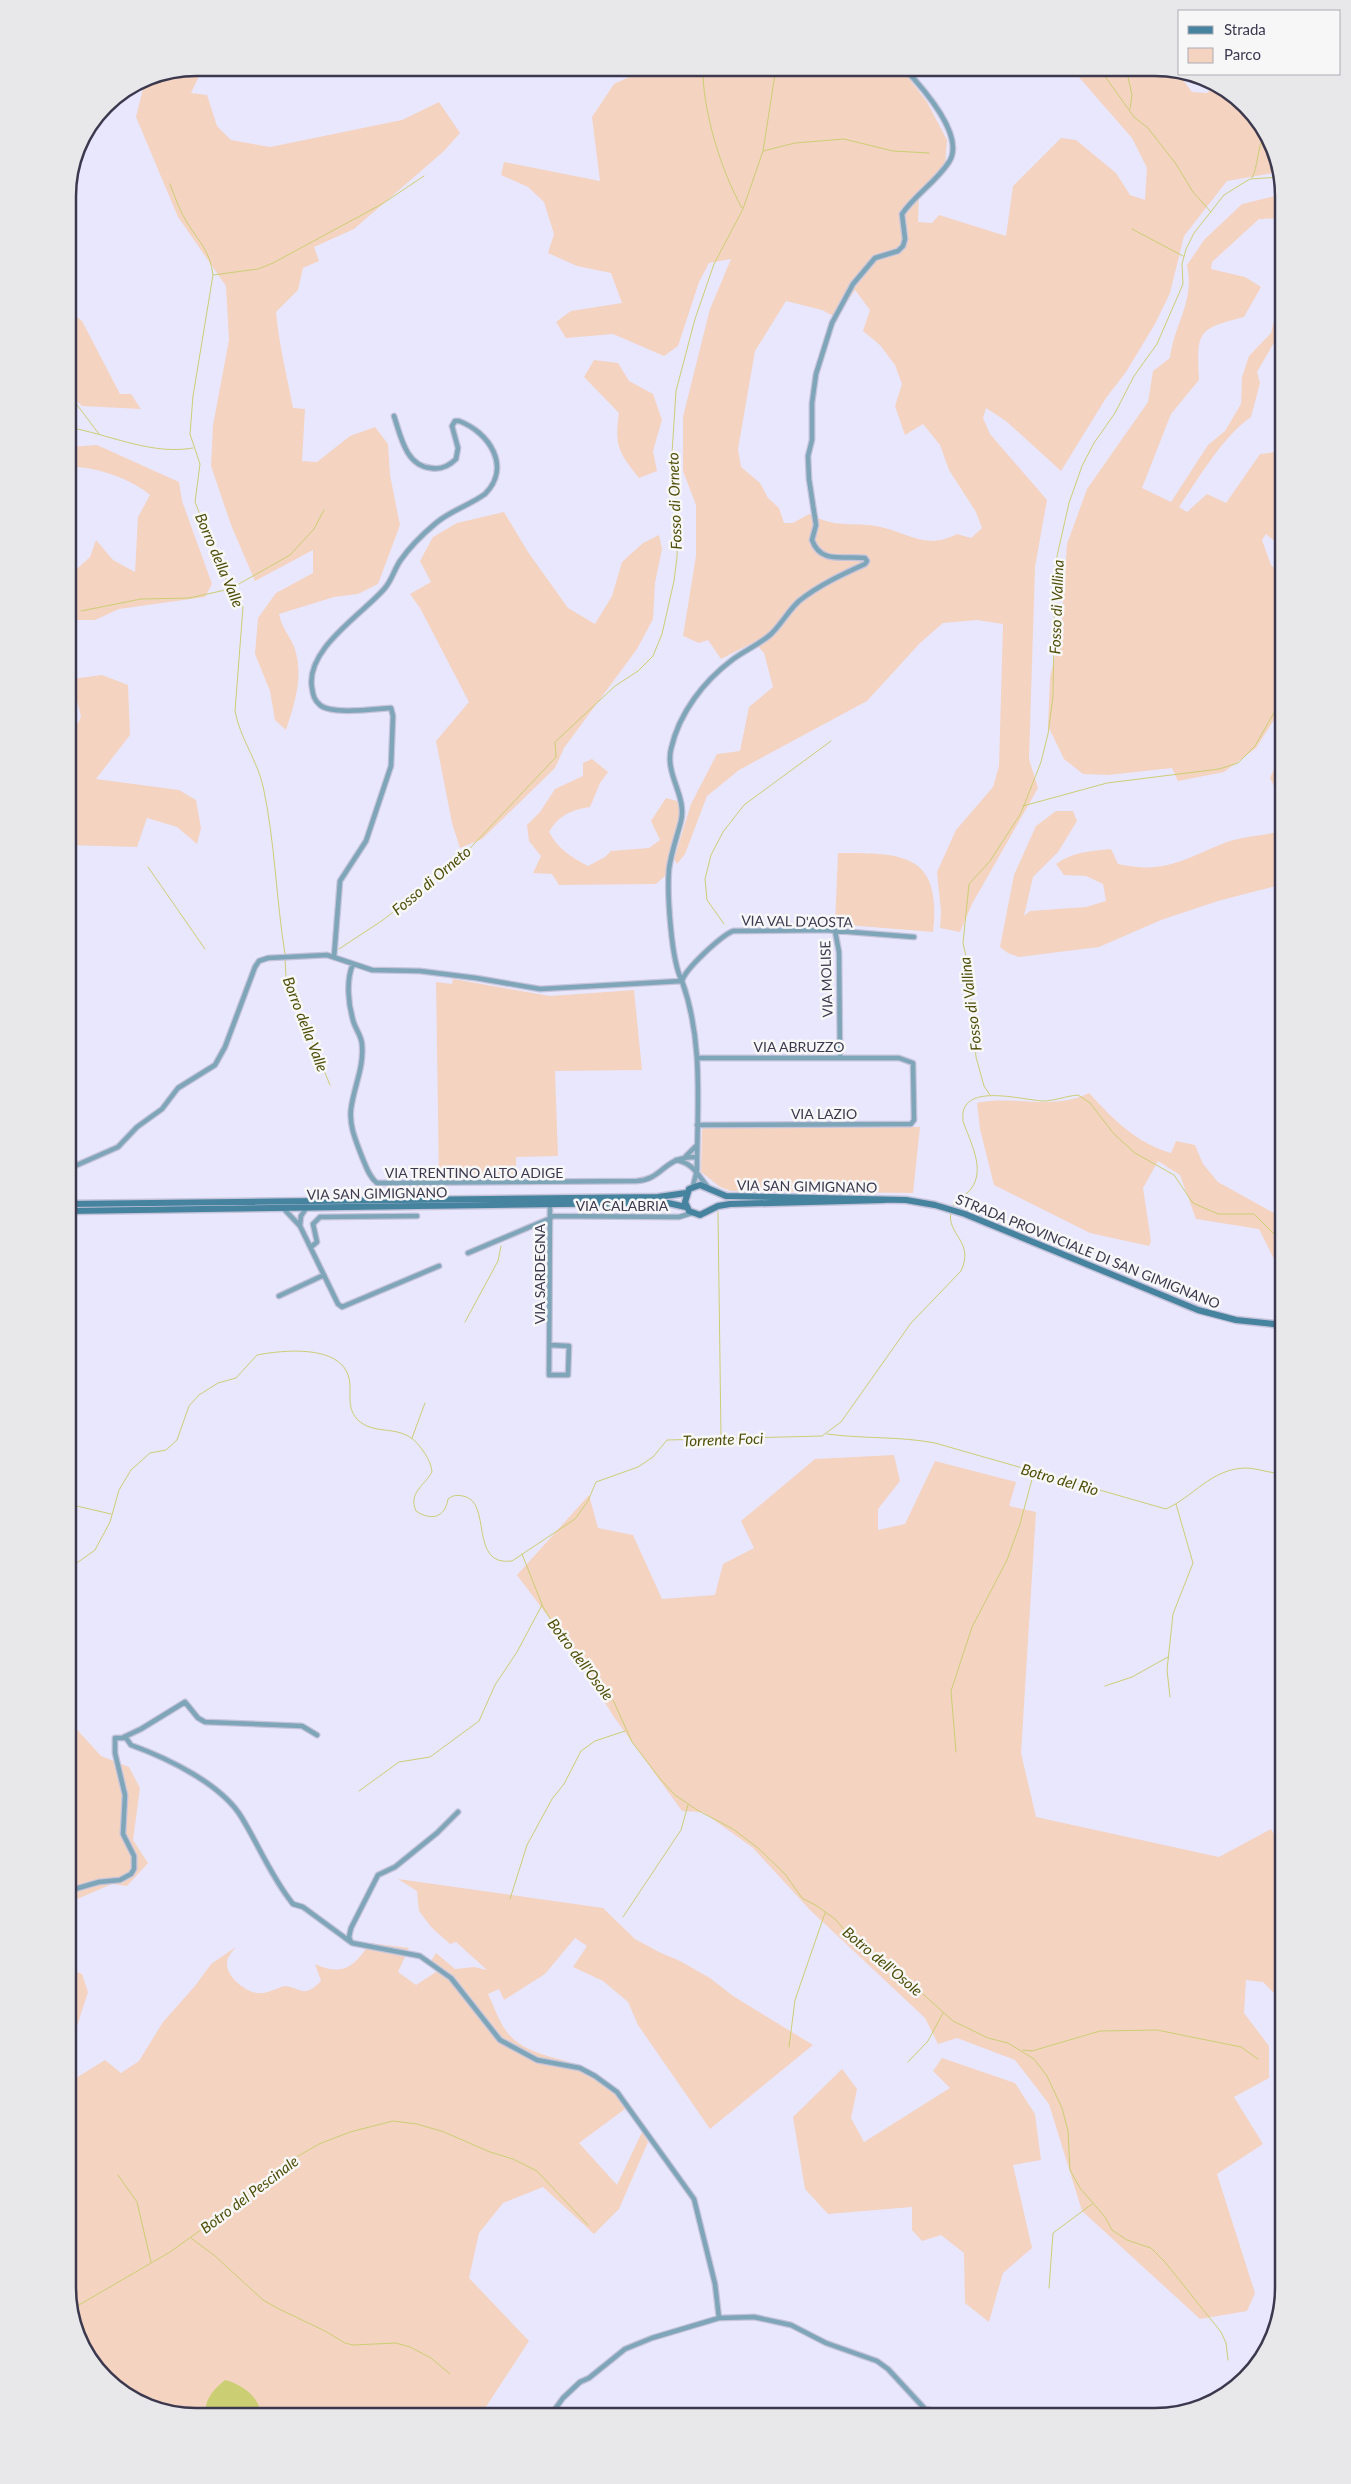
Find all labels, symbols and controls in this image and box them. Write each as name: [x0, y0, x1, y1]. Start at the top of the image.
legend: [1178, 10, 1341, 75]
text: Strada: [1224, 20, 1266, 38]
text: Parco: [1224, 45, 1261, 63]
water label: Fosso di Orneto: [663, 452, 685, 550]
water label: Borro della Valle: [192, 510, 248, 610]
water label: Fosso di Vallina: [1045, 559, 1067, 655]
water label: Fosso di Orneto: [388, 842, 474, 918]
street label: VIA VAL D'AOSTA: [741, 912, 853, 930]
street label: VIA MOLISE: [816, 940, 836, 1018]
water label: Fosso di Vallina: [955, 956, 985, 1052]
water label: Borro della Valle: [280, 974, 332, 1074]
street label: VIA ABRUZZO: [754, 1038, 844, 1055]
street label: VIA LAZIO: [791, 1105, 857, 1122]
street label: VIA TRENTINO ALTO ADIGE: [385, 1164, 563, 1181]
street label: VIA SAN GIMIGNANO: [737, 1176, 877, 1196]
street label: VIA SAN GIMIGNANO: [307, 1183, 447, 1203]
street label: STRADA PROVINCIALE DI SAN GIMIGNANO: [953, 1190, 1223, 1312]
street label: VIA CALABRIA: [576, 1197, 669, 1214]
street label: VIA SARDEGNA: [531, 1223, 548, 1324]
water label: Torrente Foci: [682, 1429, 764, 1449]
water label: Botro del Rio: [1019, 1459, 1101, 1499]
water label: Botro dell'Osole: [544, 1614, 618, 1704]
water label: Botro dell'Osole: [840, 1923, 926, 1999]
water label: Botro del Pescinale: [197, 2151, 301, 2237]

